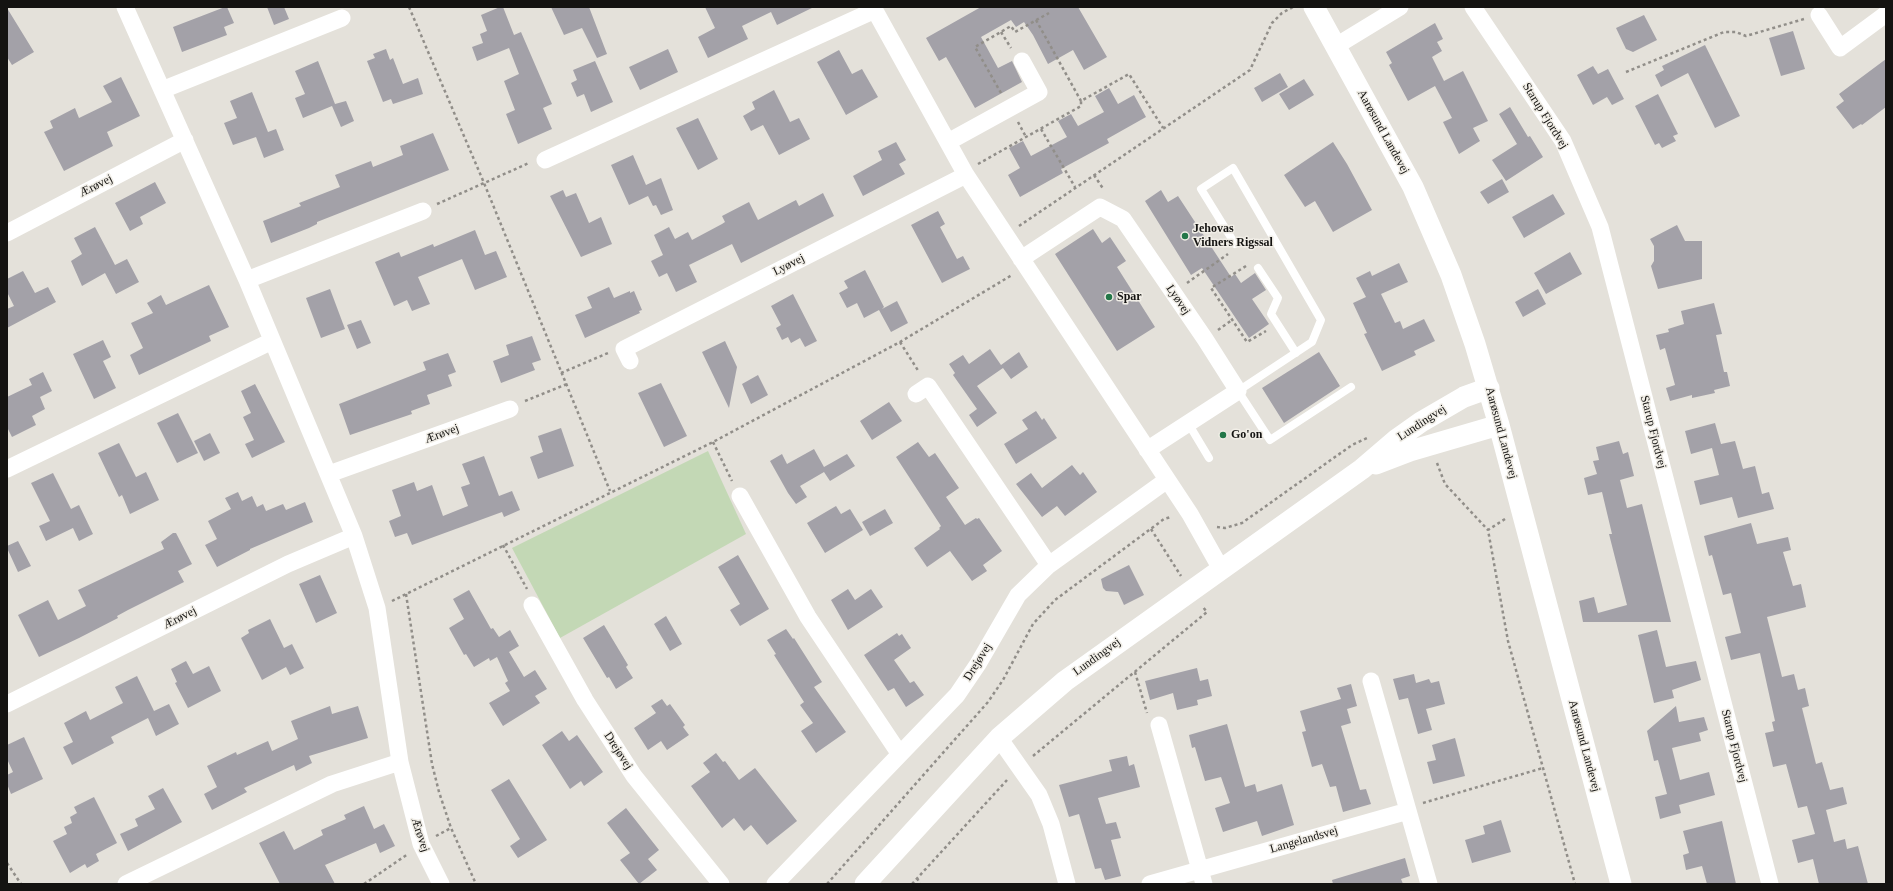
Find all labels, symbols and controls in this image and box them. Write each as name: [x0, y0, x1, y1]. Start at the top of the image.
street label: Starup Fjordvej: [1519, 80, 1571, 152]
street label: Aarøsund Landevej: [1354, 87, 1412, 177]
street label: Ærøvej: [77, 172, 115, 200]
place label: Jehovas Vidners Rigssal: [1193, 222, 1273, 250]
marker: Jehovas Vidners Rigssal: [1180, 231, 1190, 241]
street label: Lyøvej: [771, 251, 807, 279]
street label: Lyøvej: [1163, 282, 1193, 318]
place label: Spar: [1117, 290, 1142, 304]
marker: Spar: [1104, 292, 1114, 302]
street label: Aarøsund Landevej: [1482, 386, 1520, 480]
street label: Starup Fjordvej: [1637, 394, 1669, 470]
street label: Lundingvej: [1395, 402, 1449, 444]
street label: Ærøvej: [423, 421, 461, 447]
place label: Go'on: [1231, 428, 1262, 442]
marker: Go'on: [1218, 430, 1228, 440]
street label: Ærøvej: [161, 604, 199, 632]
street label: Lundingvej: [1070, 635, 1124, 679]
street label: Drejøvej: [961, 640, 995, 684]
street label: Aarøsund Landevej: [1565, 699, 1603, 793]
street label: Starup Fjordvej: [1718, 708, 1750, 784]
street label: Drejøvej: [601, 729, 635, 773]
street label: Ærøvej: [408, 816, 432, 854]
street label: Langelandsvej: [1268, 823, 1340, 857]

